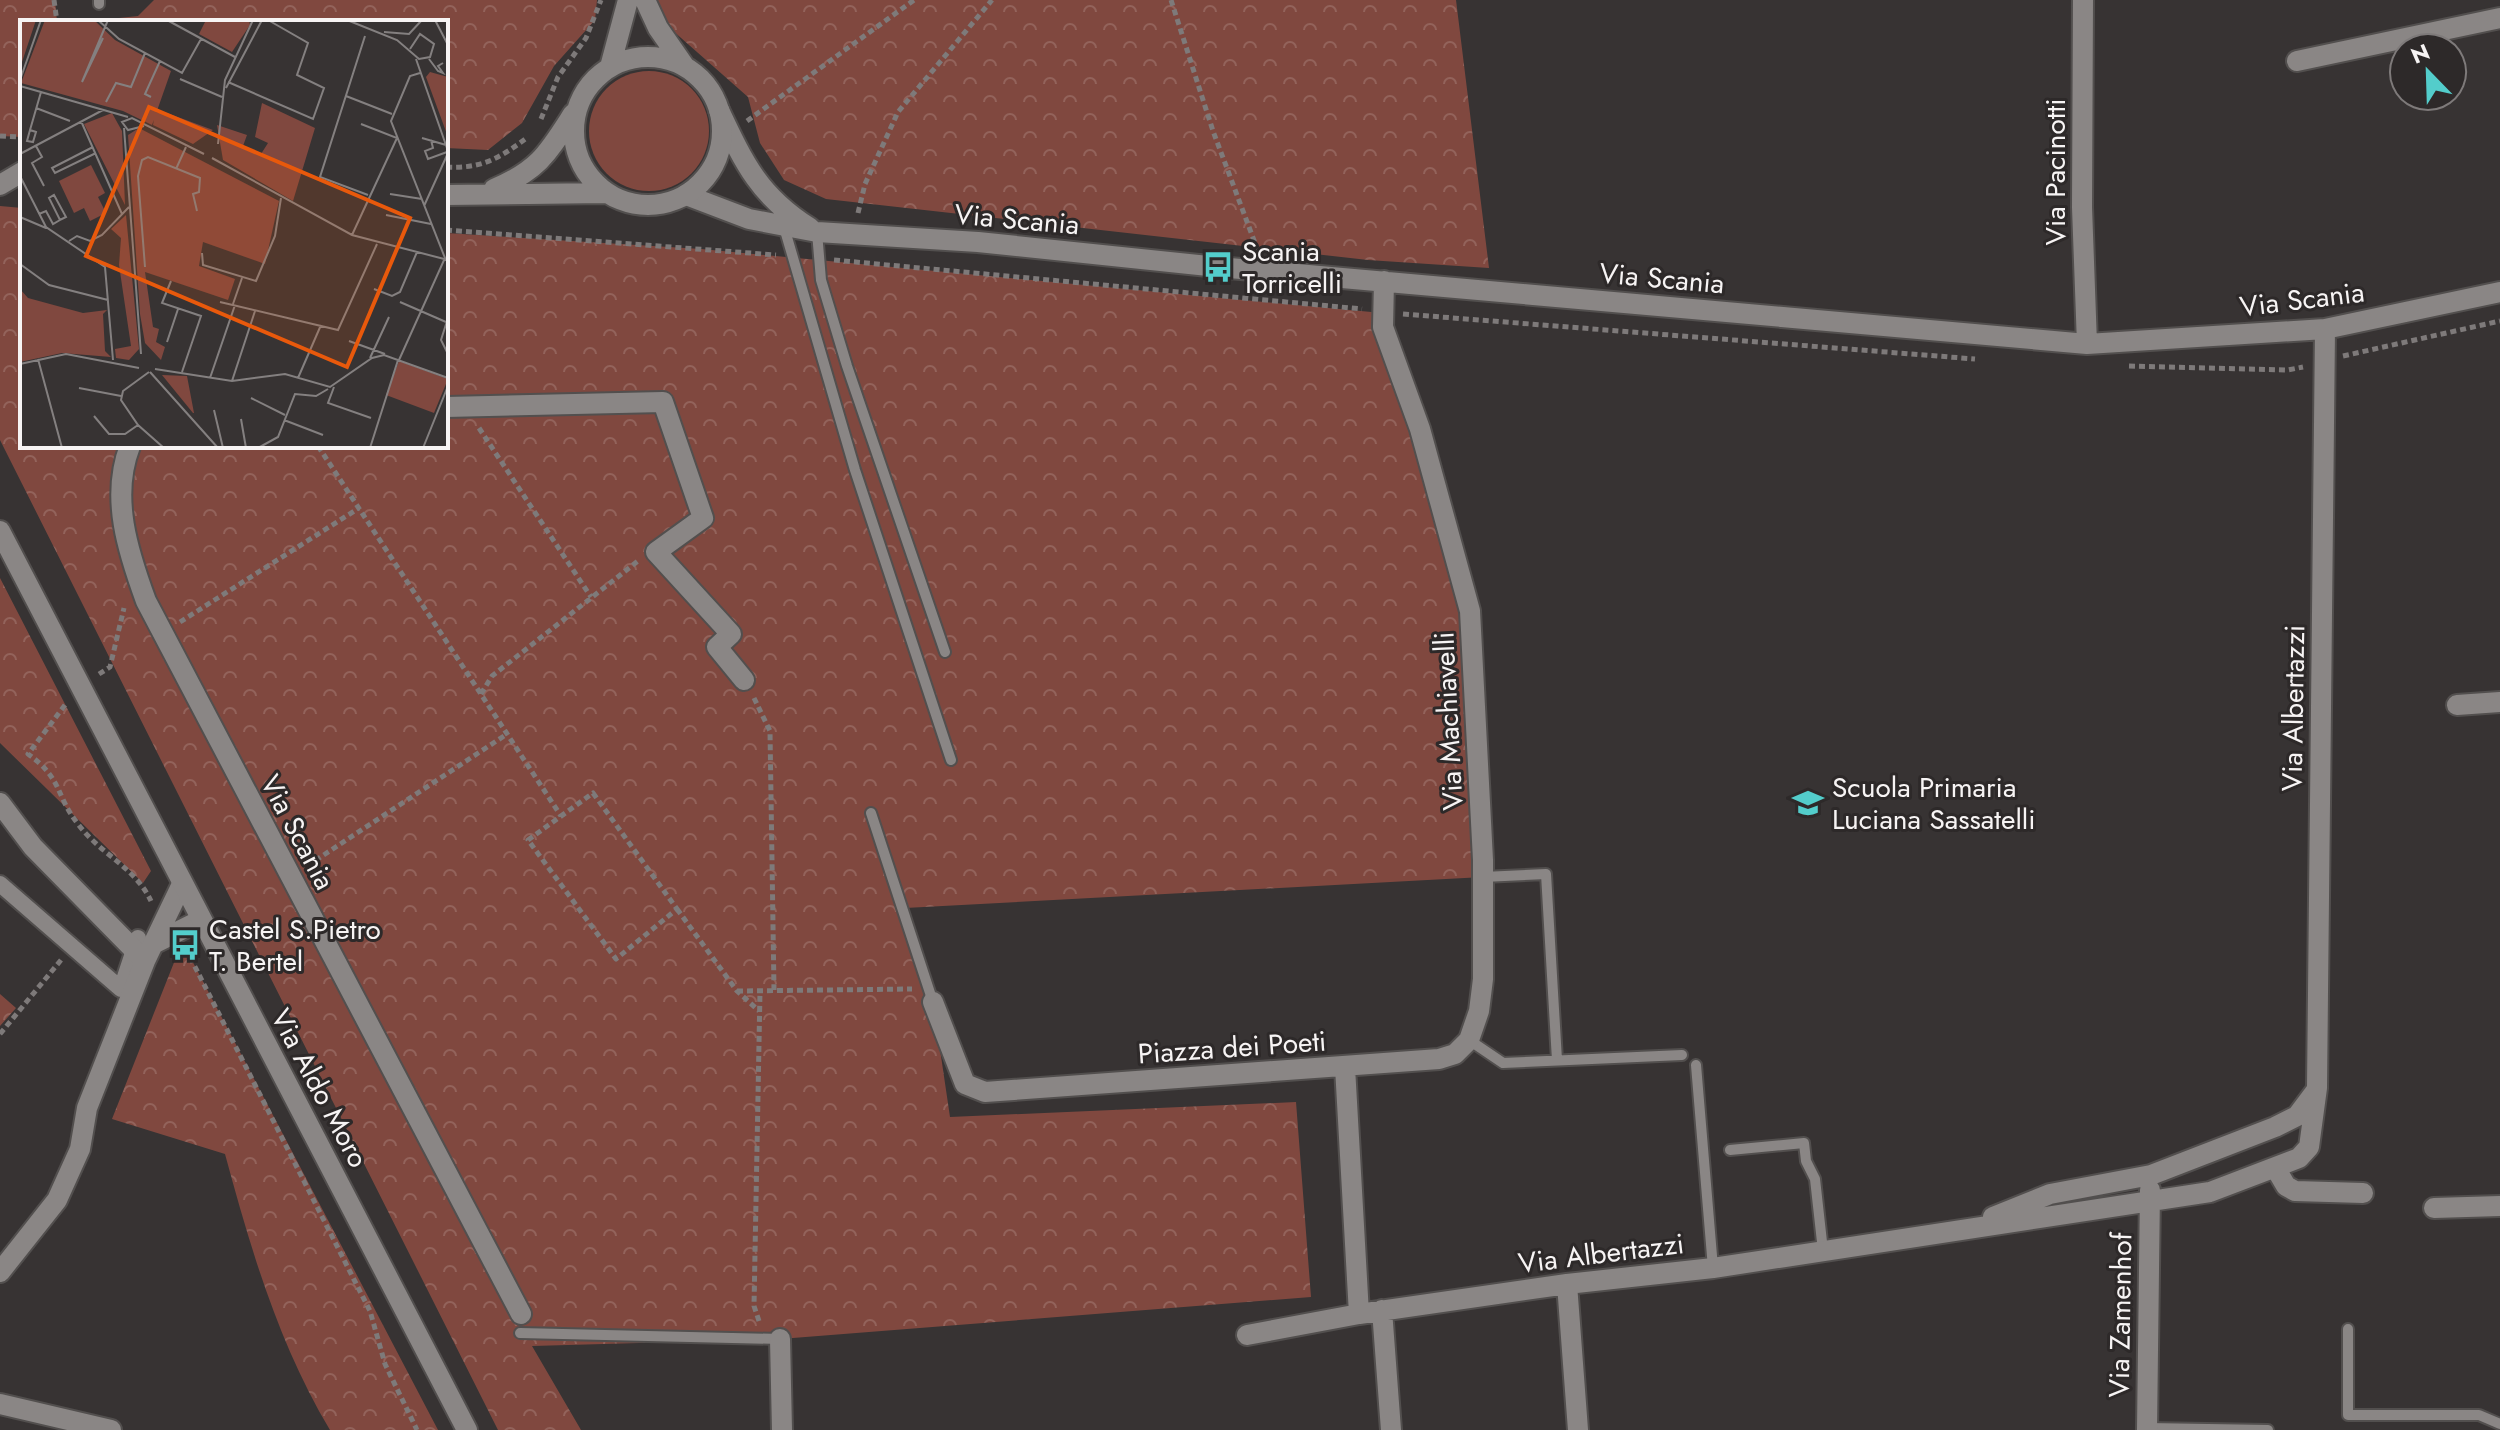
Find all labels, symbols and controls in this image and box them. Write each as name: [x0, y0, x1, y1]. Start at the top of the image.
inset map: [20, 20, 448, 448]
north arrow: [2388, 32, 2468, 112]
text: N: [2406, 35, 2434, 72]
street label: Via Pacinotti: [2035, 99, 2076, 245]
street label: Via Scania: [953, 194, 1081, 245]
place label: Scania Torricelli: [1242, 231, 1342, 304]
bus stop icon: Scania Torricelli: [1201, 250, 1235, 284]
street label: Via Scania: [1598, 253, 1726, 304]
street label: Via Scania: [2237, 272, 2367, 327]
street label: Via Albertazzi: [2272, 624, 2315, 792]
street label: Via Machiavelli: [1423, 631, 1474, 811]
street label: Via Scania: [250, 767, 345, 897]
place label: Scuola Primaria Luciana Sassatelli: [1832, 767, 2036, 840]
school or university icon: Scuola Primaria Luciana Sassatelli: [1791, 786, 1825, 820]
place label: Castel S.Pietro T. Bertel: [209, 909, 381, 982]
bus stop icon: Castel S.Pietro T. Bertel: [168, 928, 202, 962]
street label: Via Aldo Moro: [260, 1002, 379, 1175]
street label: Piazza dei Poeti: [1136, 1020, 1328, 1075]
street label: Via Albertazzi: [1516, 1223, 1686, 1284]
street label: Via Zamenhof: [2099, 1231, 2142, 1398]

